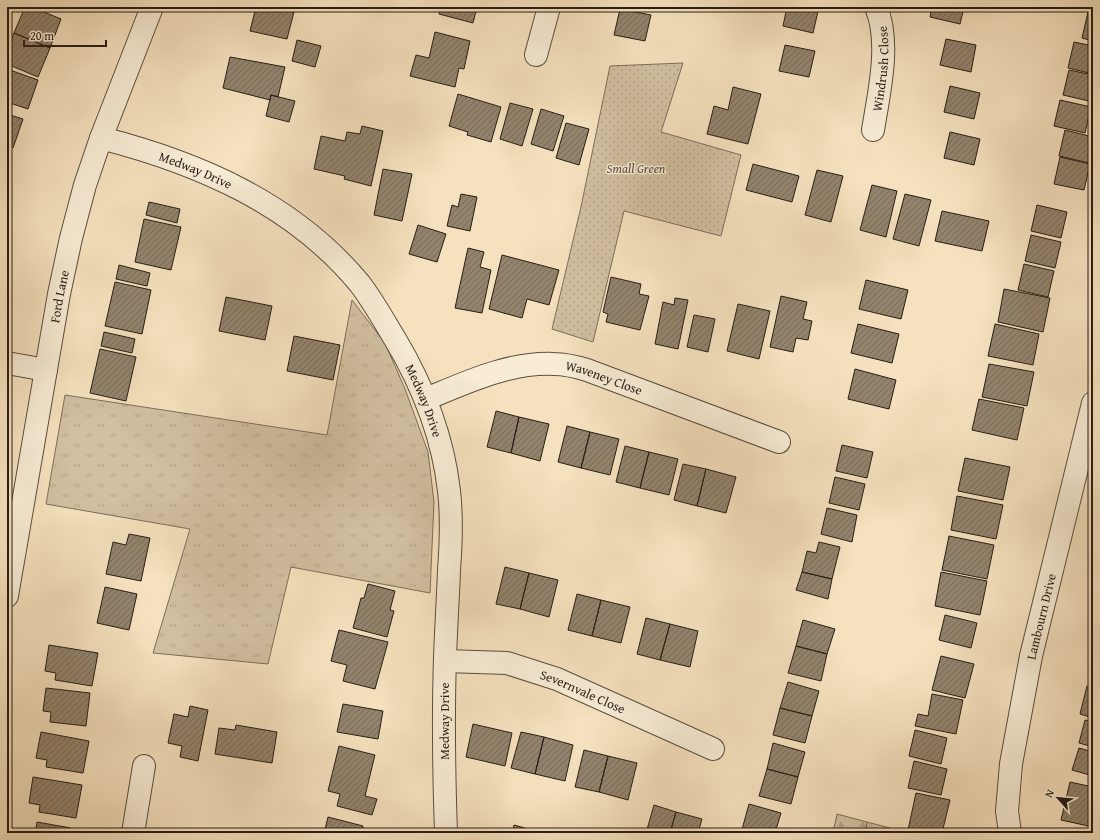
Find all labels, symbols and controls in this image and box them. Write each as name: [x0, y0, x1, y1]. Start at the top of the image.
scale bar: [24, 22, 106, 48]
street label: Windrush Close: [867, 25, 893, 113]
text: 20 m: [30, 27, 54, 44]
street label: Medway Drive: [156, 147, 235, 194]
park label: Small Green: [607, 159, 666, 178]
street label: Ford Lane: [45, 268, 74, 324]
street label: Waveney Close: [564, 356, 645, 400]
street label: Medway Drive: [400, 361, 447, 440]
street label: Lambourn Drive: [1022, 571, 1061, 661]
street label: Severnvale Close: [538, 665, 628, 718]
street label: Medway Drive: [435, 682, 454, 760]
north arrow: [1038, 778, 1078, 818]
text: N: [1040, 786, 1058, 800]

